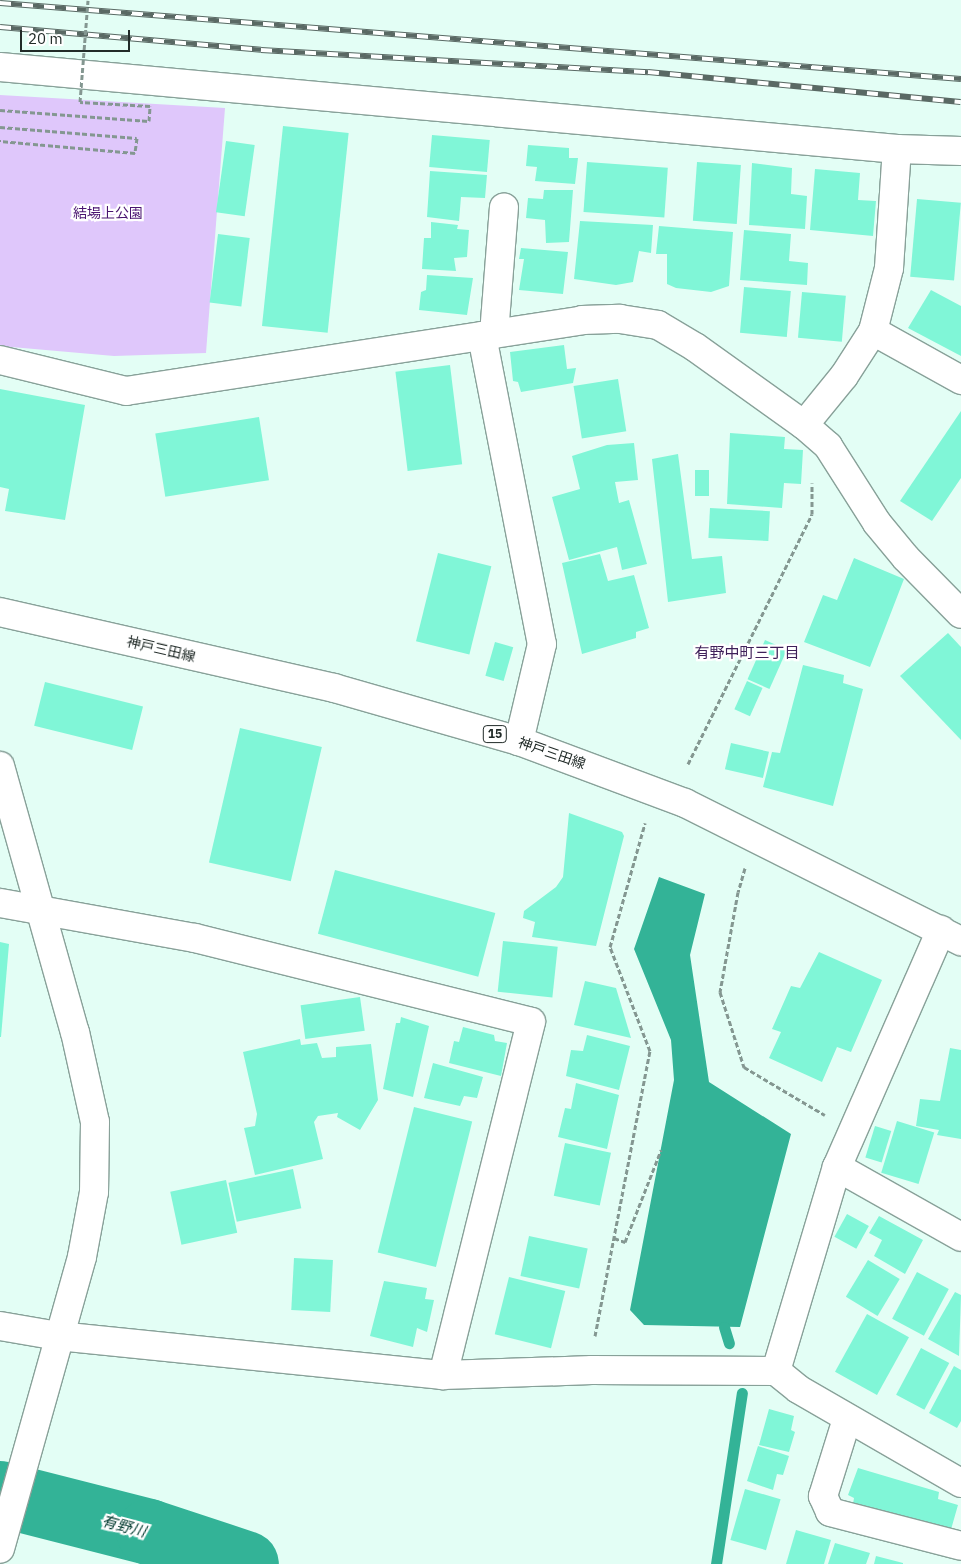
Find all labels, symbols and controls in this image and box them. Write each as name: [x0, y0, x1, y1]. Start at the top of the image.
scale bar: [22, 20, 132, 52]
text: 20 m: [28, 29, 63, 48]
park label: 結場上公園: [73, 205, 143, 221]
street label: 神戸三田線: [125, 633, 197, 665]
district label: 有野中町三丁目: [695, 644, 799, 662]
road number: 15: [482, 724, 508, 744]
street label: 神戸三田線: [516, 734, 588, 772]
water label: 有野川: [100, 1511, 148, 1541]

